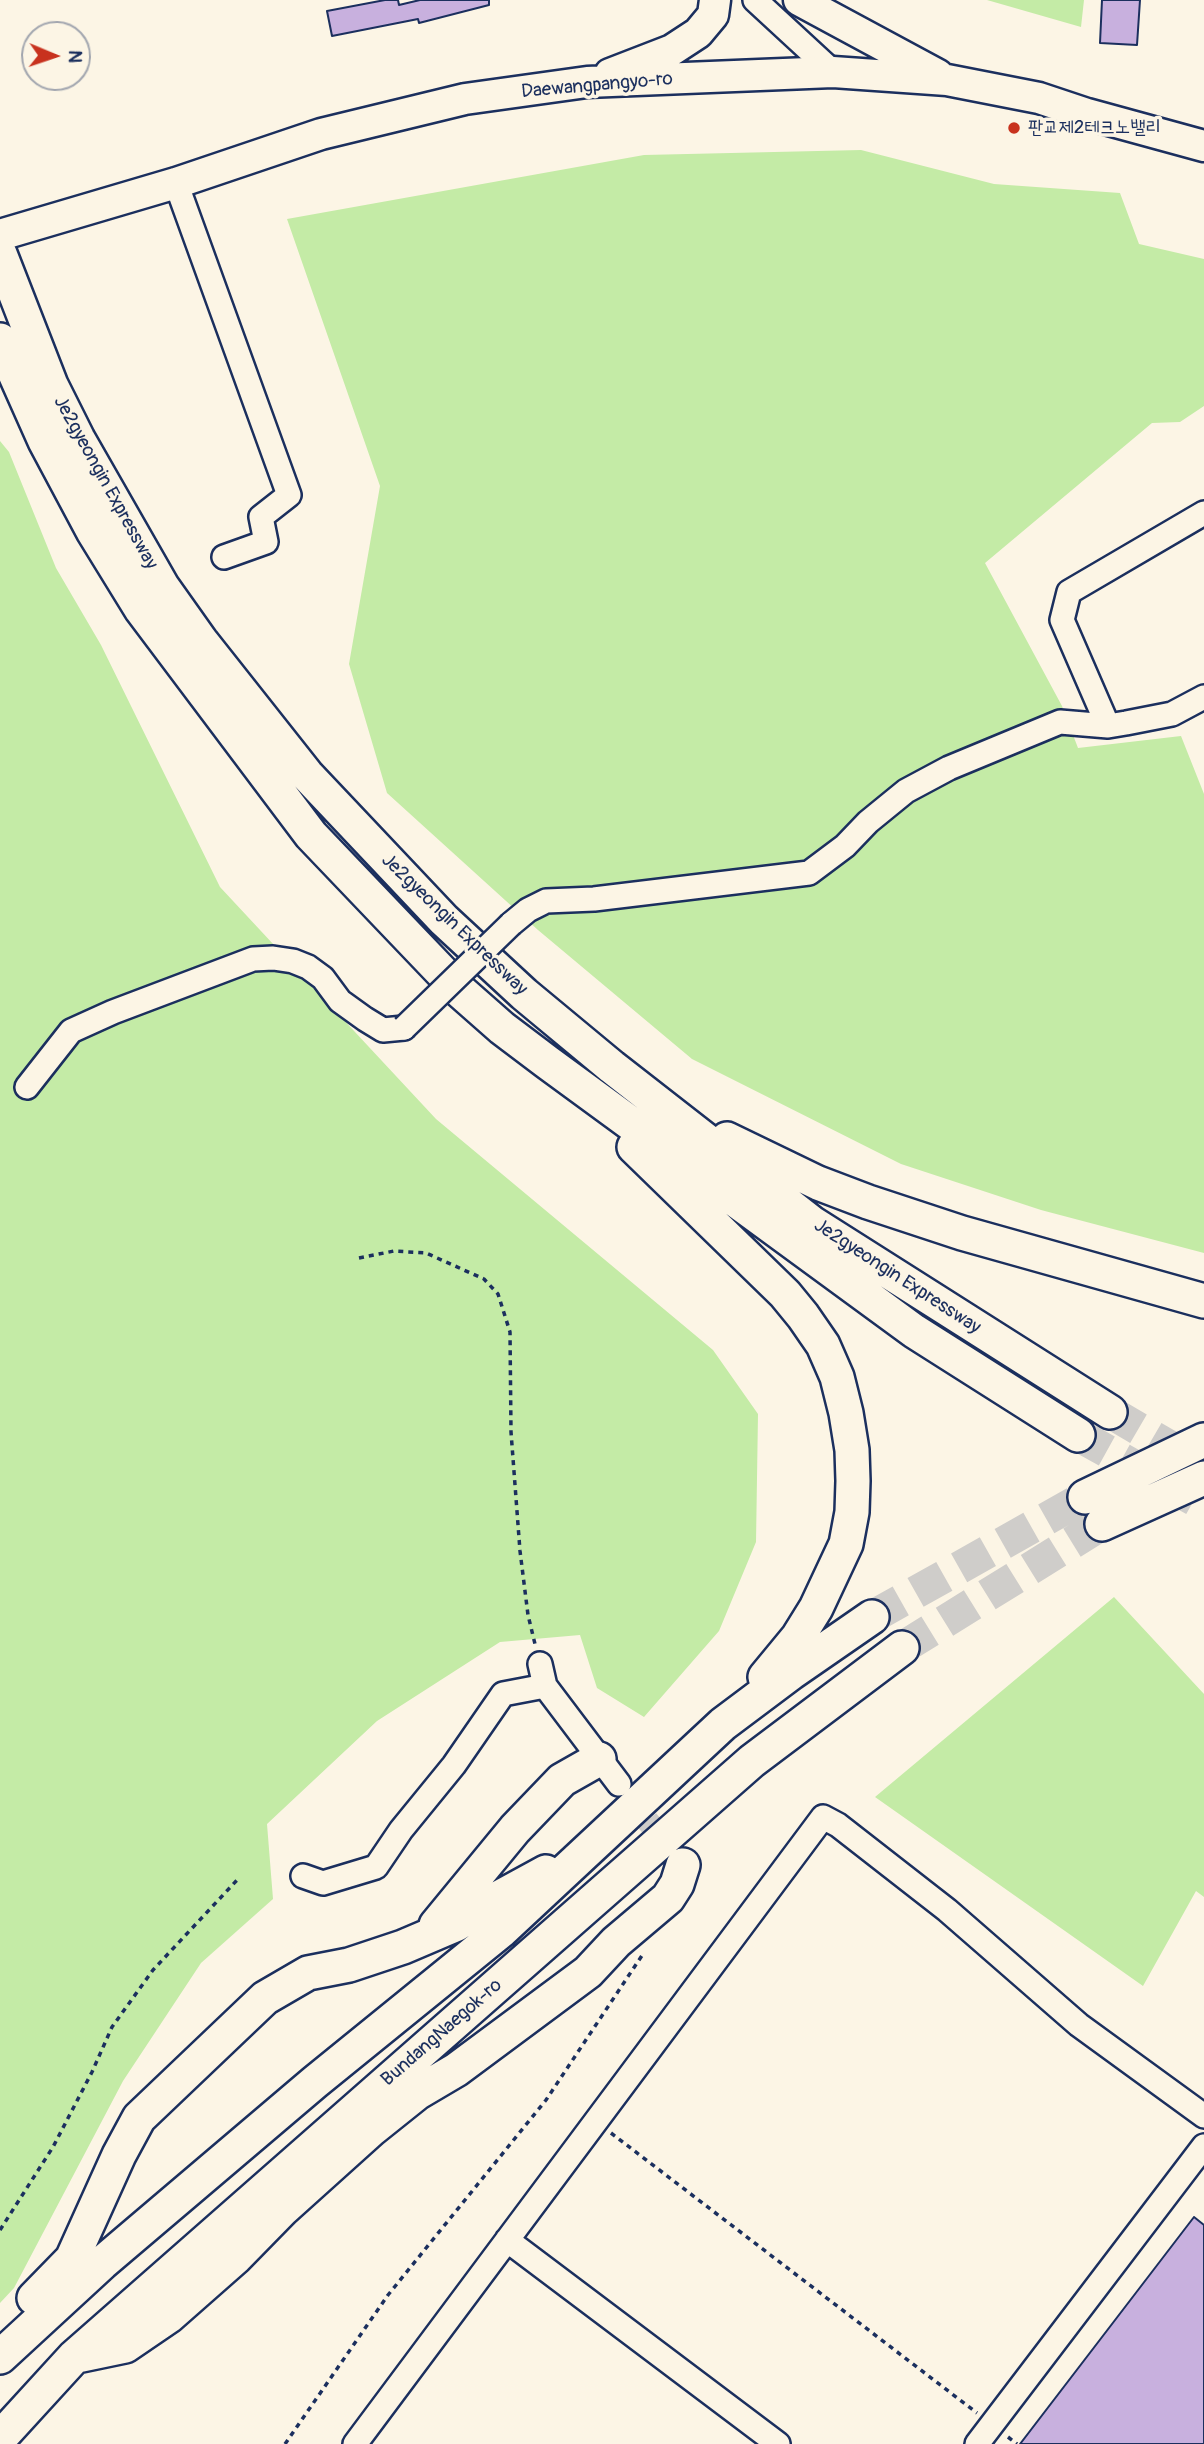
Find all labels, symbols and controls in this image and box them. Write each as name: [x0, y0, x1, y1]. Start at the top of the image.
north arrow: [21, 21, 91, 91]
text: N: [63, 50, 87, 63]
street label: Daewangpangyo-ro: [520, 68, 674, 104]
place label: 판교제2테크노밸리: [1028, 117, 1161, 139]
marker: 판교제2테크노밸리: [1006, 120, 1022, 136]
street label: Je2gyeongin Expressway: [48, 393, 162, 573]
street label: Je2gyeongin Expressway: [376, 849, 532, 1001]
street label: Je2gyeongin Expressway: [809, 1215, 985, 1339]
street label: BundangNaegok-ro: [377, 1974, 507, 2092]

